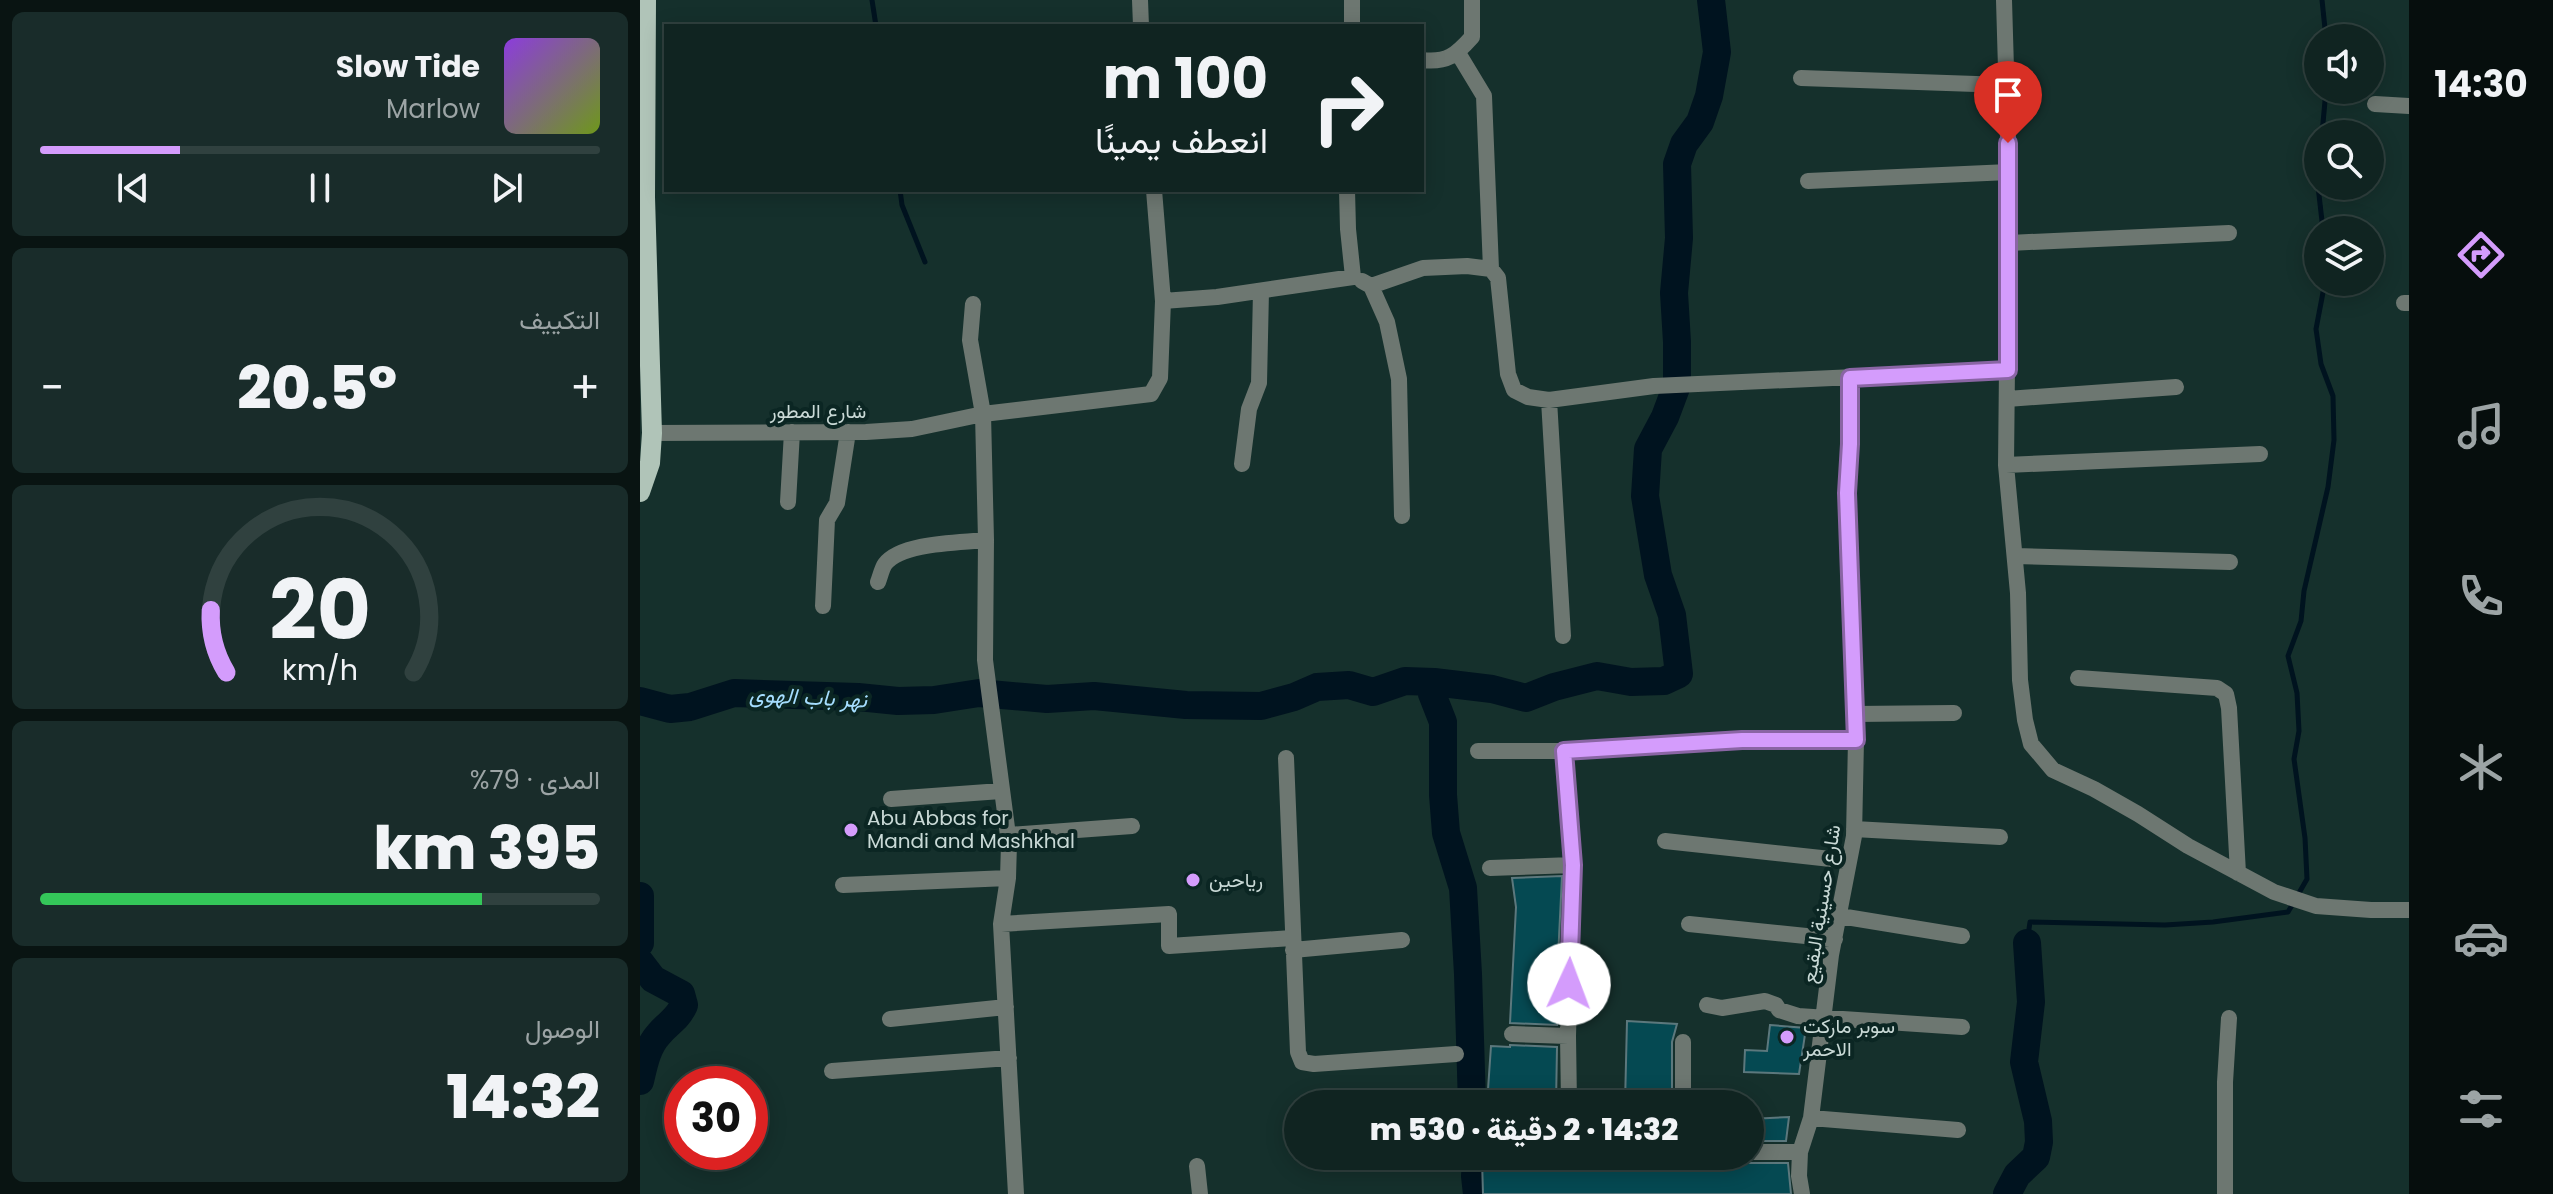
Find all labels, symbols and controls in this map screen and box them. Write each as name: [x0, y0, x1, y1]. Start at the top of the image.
map controls: [2304, 24, 2384, 296]
button: sound: [2304, 24, 2384, 104]
text: 100 m: [1103, 39, 1268, 118]
text: Slow Tide: [336, 45, 480, 88]
icon: right: [1296, 56, 1400, 160]
text: 14:30: [2434, 59, 2528, 110]
pin: [1974, 61, 2042, 143]
icon: arrive: [1986, 73, 2030, 117]
text: Marlow: [386, 91, 480, 127]
text: انعطف يمينًا: [1095, 115, 1268, 166]
button: search: [2304, 120, 2384, 200]
icon: previous: [111, 166, 155, 210]
icon: pause: [298, 166, 342, 210]
icon: next: [485, 166, 529, 210]
button: layers: [2304, 216, 2384, 296]
icon: directions: [2453, 227, 2509, 283]
text: التكييف: [519, 302, 600, 338]
text: 20.5°: [237, 346, 397, 430]
text: −: [40, 357, 64, 418]
text: +: [570, 357, 600, 418]
street label: شارع المطور: [769, 397, 866, 425]
icon: music: [2453, 398, 2509, 454]
text: 20: [269, 552, 371, 668]
icon: phone: [2453, 568, 2509, 624]
text: km/h: [282, 650, 358, 690]
water label: نهر باب الهوى: [748, 678, 869, 716]
icon: climate: [2453, 739, 2509, 795]
text: المدى · 79%: [470, 762, 600, 798]
place label: Abu Abbas for Mandi and Mashkhal: [867, 804, 1075, 855]
text: 395 km: [373, 806, 600, 890]
marker: Abu Abbas for Mandi and Mashkhal: [842, 821, 860, 839]
street label: شارع حسينية البقيع: [1795, 823, 1847, 985]
place label: رياحين: [1209, 866, 1263, 894]
marker: رياحين: [1184, 871, 1202, 889]
icon: car: [2453, 910, 2509, 966]
position arrow: [1527, 942, 1611, 1026]
text: الوصول: [525, 1011, 600, 1047]
place label: سوبر ماركت الاحمر: [1802, 1012, 1895, 1063]
marker: سوبر ماركت الاحمر: [1778, 1028, 1796, 1046]
text: 14:32: [446, 1055, 600, 1139]
speed limit sign: 30: [664, 1066, 768, 1170]
icon: filters: [2453, 1081, 2509, 1137]
text: 14:32 · 2 دقيقة · 530 m: [1370, 1108, 1678, 1151]

